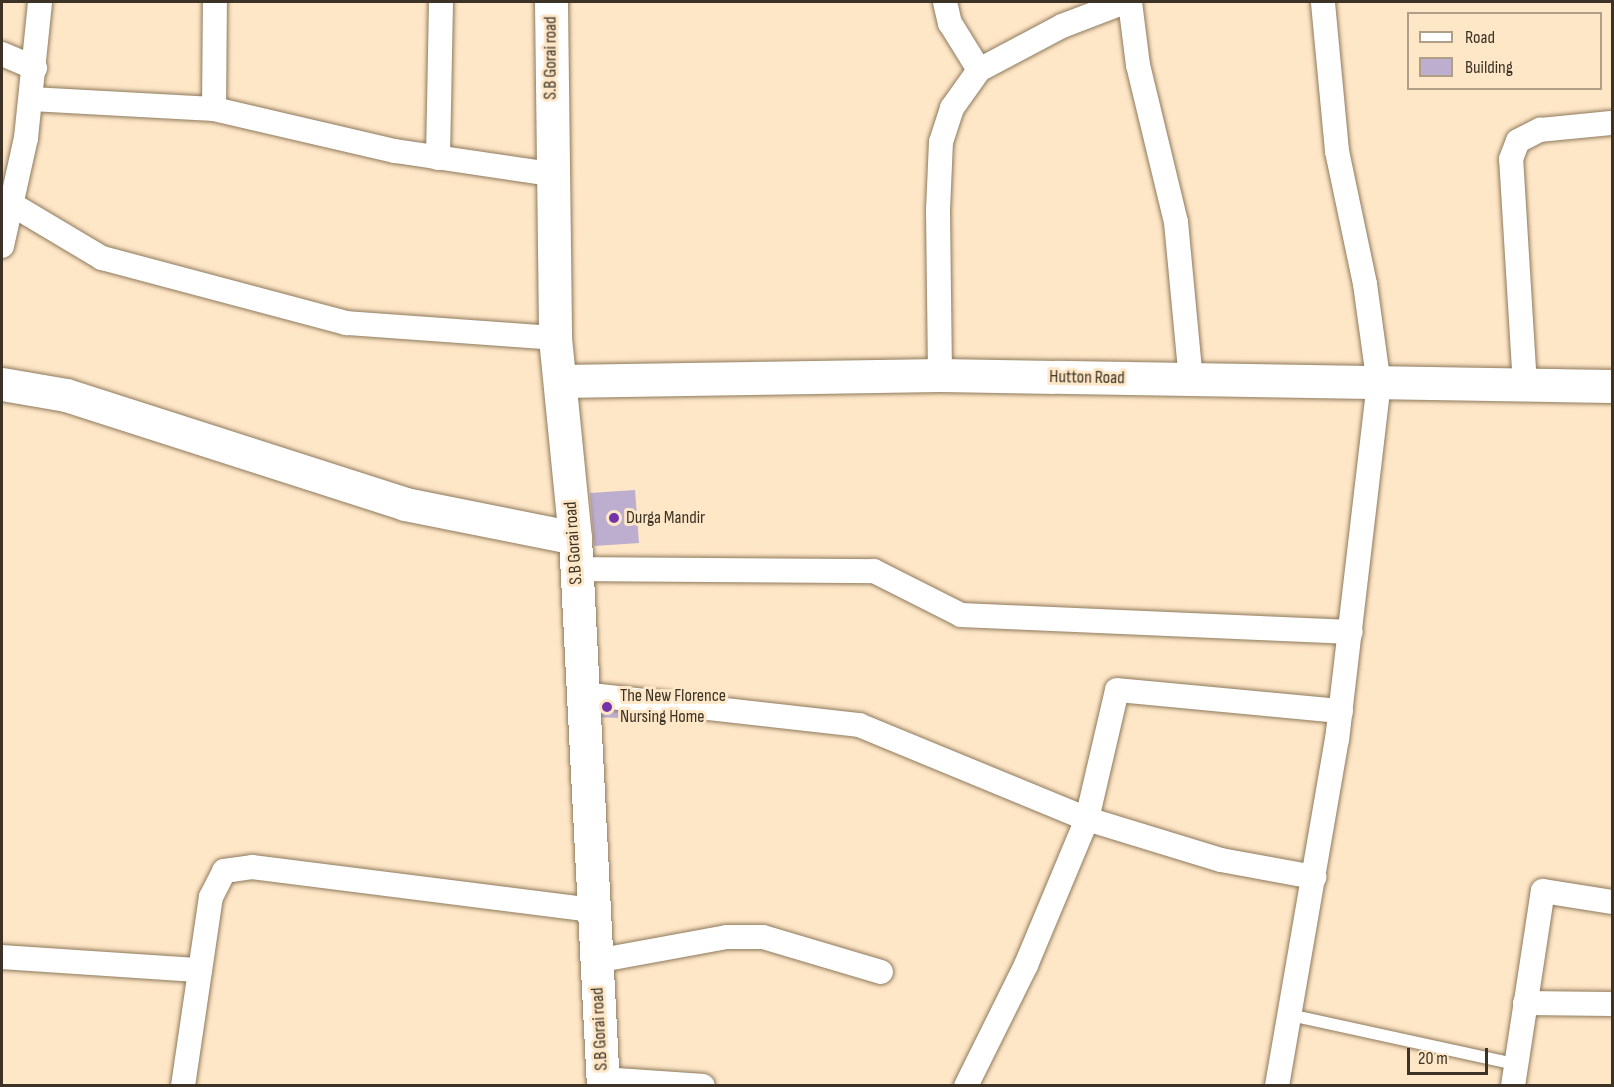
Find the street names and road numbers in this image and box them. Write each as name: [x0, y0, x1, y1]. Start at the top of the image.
street label: S.B Gorai road: [540, 16, 562, 100]
street label: Hutton Road: [1049, 367, 1125, 389]
street label: S.B Gorai road: [560, 501, 588, 585]
street label: S.B Gorai road: [587, 987, 613, 1071]

